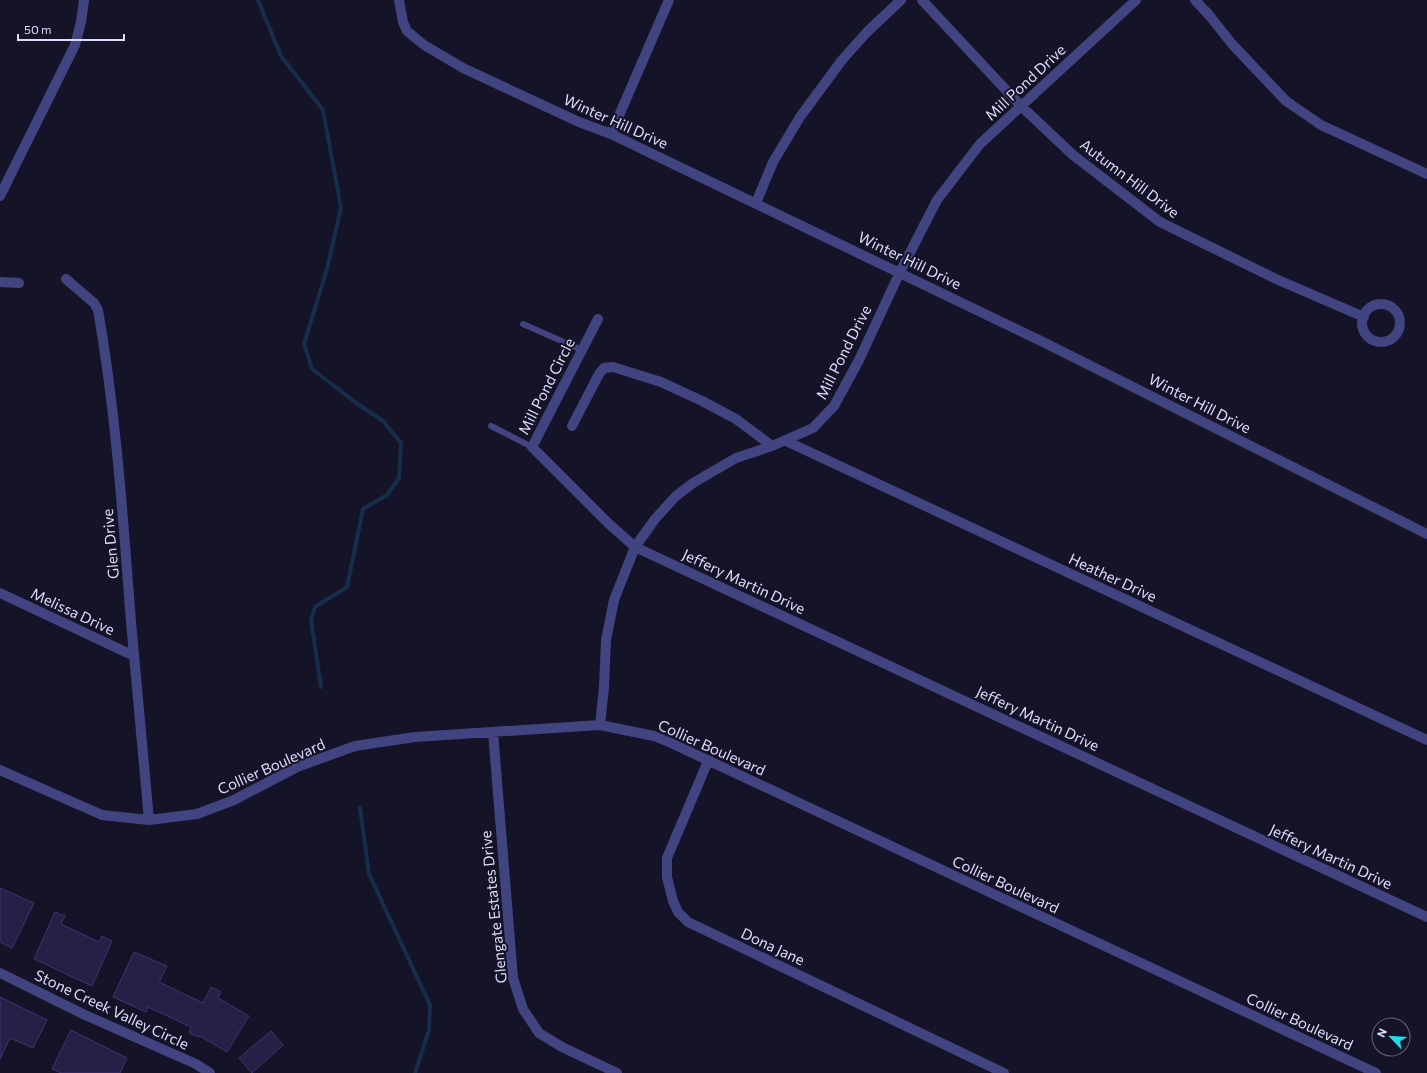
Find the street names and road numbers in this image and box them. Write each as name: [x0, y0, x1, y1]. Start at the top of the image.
street label: Mill Pond Drive: [981, 40, 1069, 124]
street label: Winter Hill Drive: [561, 90, 671, 152]
street label: Autumn Hill Drive: [1077, 135, 1183, 221]
street label: Winter Hill Drive: [856, 227, 965, 293]
street label: Mill Pond Drive: [812, 302, 874, 402]
street label: Mill Pond Circle: [514, 335, 578, 437]
street label: Winter Hill Drive: [1146, 369, 1254, 437]
street label: Glen Drive: [98, 508, 122, 580]
street label: Jeffery Martin Drive: [680, 545, 808, 617]
street label: Heather Drive: [1066, 549, 1160, 605]
street label: Melissa Drive: [28, 584, 118, 638]
street label: Jeffery Martin Drive: [974, 682, 1102, 754]
street label: Collier Boulevard: [655, 715, 769, 779]
street label: Collier Boulevard: [214, 734, 328, 798]
street label: Jeffery Martin Drive: [1267, 820, 1395, 892]
street label: Glengate Estates Drive: [476, 830, 510, 984]
street label: Collier Boulevard: [950, 851, 1062, 917]
street label: Dona Jane: [738, 923, 808, 969]
street label: Stone Creek Valley Circle: [32, 965, 192, 1053]
street label: Collier Boulevard: [1244, 988, 1356, 1054]

